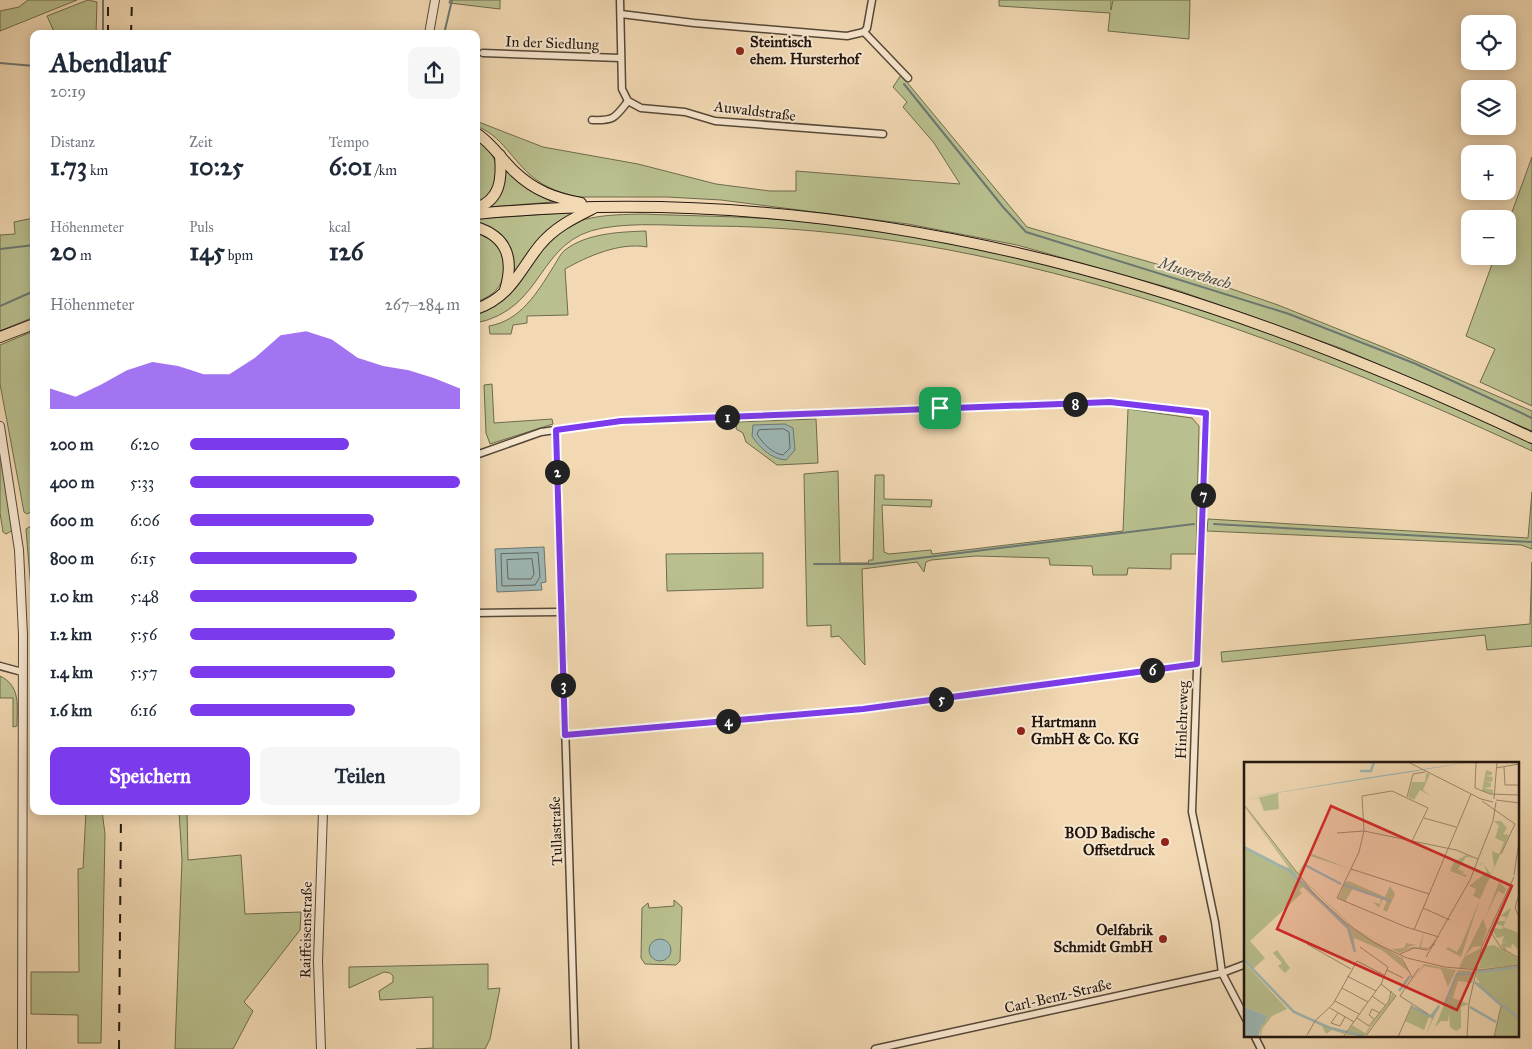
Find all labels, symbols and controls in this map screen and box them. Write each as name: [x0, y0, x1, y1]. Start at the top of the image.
map controls: [1461, 15, 1516, 265]
button: locate: [1461, 15, 1516, 70]
street label: In der Siedlung: [505, 32, 600, 54]
place label: Steintisch ehem. Hursterhof: [750, 33, 863, 68]
text: Abendlauf: [50, 45, 167, 80]
marker: Steintisch ehem. Hursterhof: [734, 45, 746, 57]
button: share: [408, 47, 460, 99]
button: layers: [1461, 80, 1516, 135]
text: 20:19: [50, 82, 86, 101]
street label: Auwaldstraße: [712, 97, 797, 125]
text: Distanz: [50, 134, 95, 151]
text: Zeit: [189, 134, 213, 151]
text: Tempo: [329, 134, 369, 151]
button: +: [1461, 145, 1516, 200]
text: 1.73: [50, 151, 87, 182]
text: 10:25: [189, 151, 244, 182]
text: 6:01: [329, 151, 372, 182]
text: km: [87, 162, 108, 179]
text: /km: [372, 162, 397, 179]
button: −: [1461, 210, 1516, 265]
text: Höhenmeter: [50, 219, 124, 236]
text: Puls: [189, 219, 214, 236]
text: kcal: [329, 219, 351, 236]
text: 20: [50, 236, 77, 267]
text: 145: [189, 236, 225, 267]
text: 126: [329, 236, 364, 267]
text: m: [77, 247, 92, 264]
text: bpm: [225, 247, 253, 264]
water label: Muserebach: [1154, 252, 1234, 293]
text: Höhenmeter: [50, 295, 134, 314]
text: 267–284 m: [385, 295, 460, 314]
pin: [919, 387, 961, 429]
pin: 8: [1062, 392, 1088, 416]
icon: arrive: [926, 394, 954, 422]
text: 8: [1072, 396, 1079, 413]
pin: 1: [714, 404, 740, 430]
text: 1: [725, 409, 730, 426]
text: 200 m: [50, 435, 93, 454]
text: 6:20: [130, 435, 159, 454]
pin: 2: [544, 460, 570, 484]
text: 2: [554, 464, 561, 481]
text: 400 m: [50, 473, 94, 492]
text: 5:33: [130, 473, 154, 492]
pin: 7: [1190, 482, 1216, 508]
text: 7: [1200, 487, 1207, 504]
text: 600 m: [50, 511, 94, 530]
text: 6:06: [130, 511, 160, 530]
text: 800 m: [50, 549, 94, 568]
text: 6:15: [130, 549, 156, 568]
text: 1.0 km: [50, 587, 93, 606]
text: 5:48: [130, 587, 159, 606]
text: 1.2 km: [50, 625, 92, 644]
text: 5:56: [130, 625, 157, 644]
pin: 6: [1140, 658, 1164, 682]
text: 6: [1149, 662, 1156, 679]
text: 1.4 km: [50, 663, 93, 682]
text: 5:57: [130, 663, 157, 682]
pin: 3: [550, 672, 576, 698]
text: 3: [561, 677, 566, 694]
street label: Hinlehreweg: [1172, 679, 1192, 760]
pin: 5: [928, 686, 954, 712]
text: 5: [938, 691, 945, 708]
text: 1.6 km: [50, 701, 92, 720]
text: 6:16: [130, 701, 157, 720]
pin: 4: [716, 708, 740, 734]
text: 4: [725, 713, 732, 730]
place label: Hartmann GmbH & Co. KG: [1031, 713, 1139, 748]
marker: Hartmann GmbH & Co. KG: [1015, 725, 1027, 737]
button: Speichern: [50, 747, 250, 805]
button: Teilen: [260, 747, 460, 805]
inset map: [1244, 762, 1520, 1036]
street label: Tullastraße: [546, 796, 566, 866]
place label: BOD Badische Offsetdruck: [1065, 824, 1156, 859]
marker: BOD Badische Offsetdruck: [1159, 836, 1171, 848]
street label: Raiffeisenstraße: [296, 881, 316, 979]
place label: Oelfabrik Schmidt GmbH: [1054, 921, 1154, 956]
marker: Oelfabrik Schmidt GmbH: [1157, 933, 1169, 945]
street label: Carl-Benz-Straße: [1003, 975, 1113, 1017]

